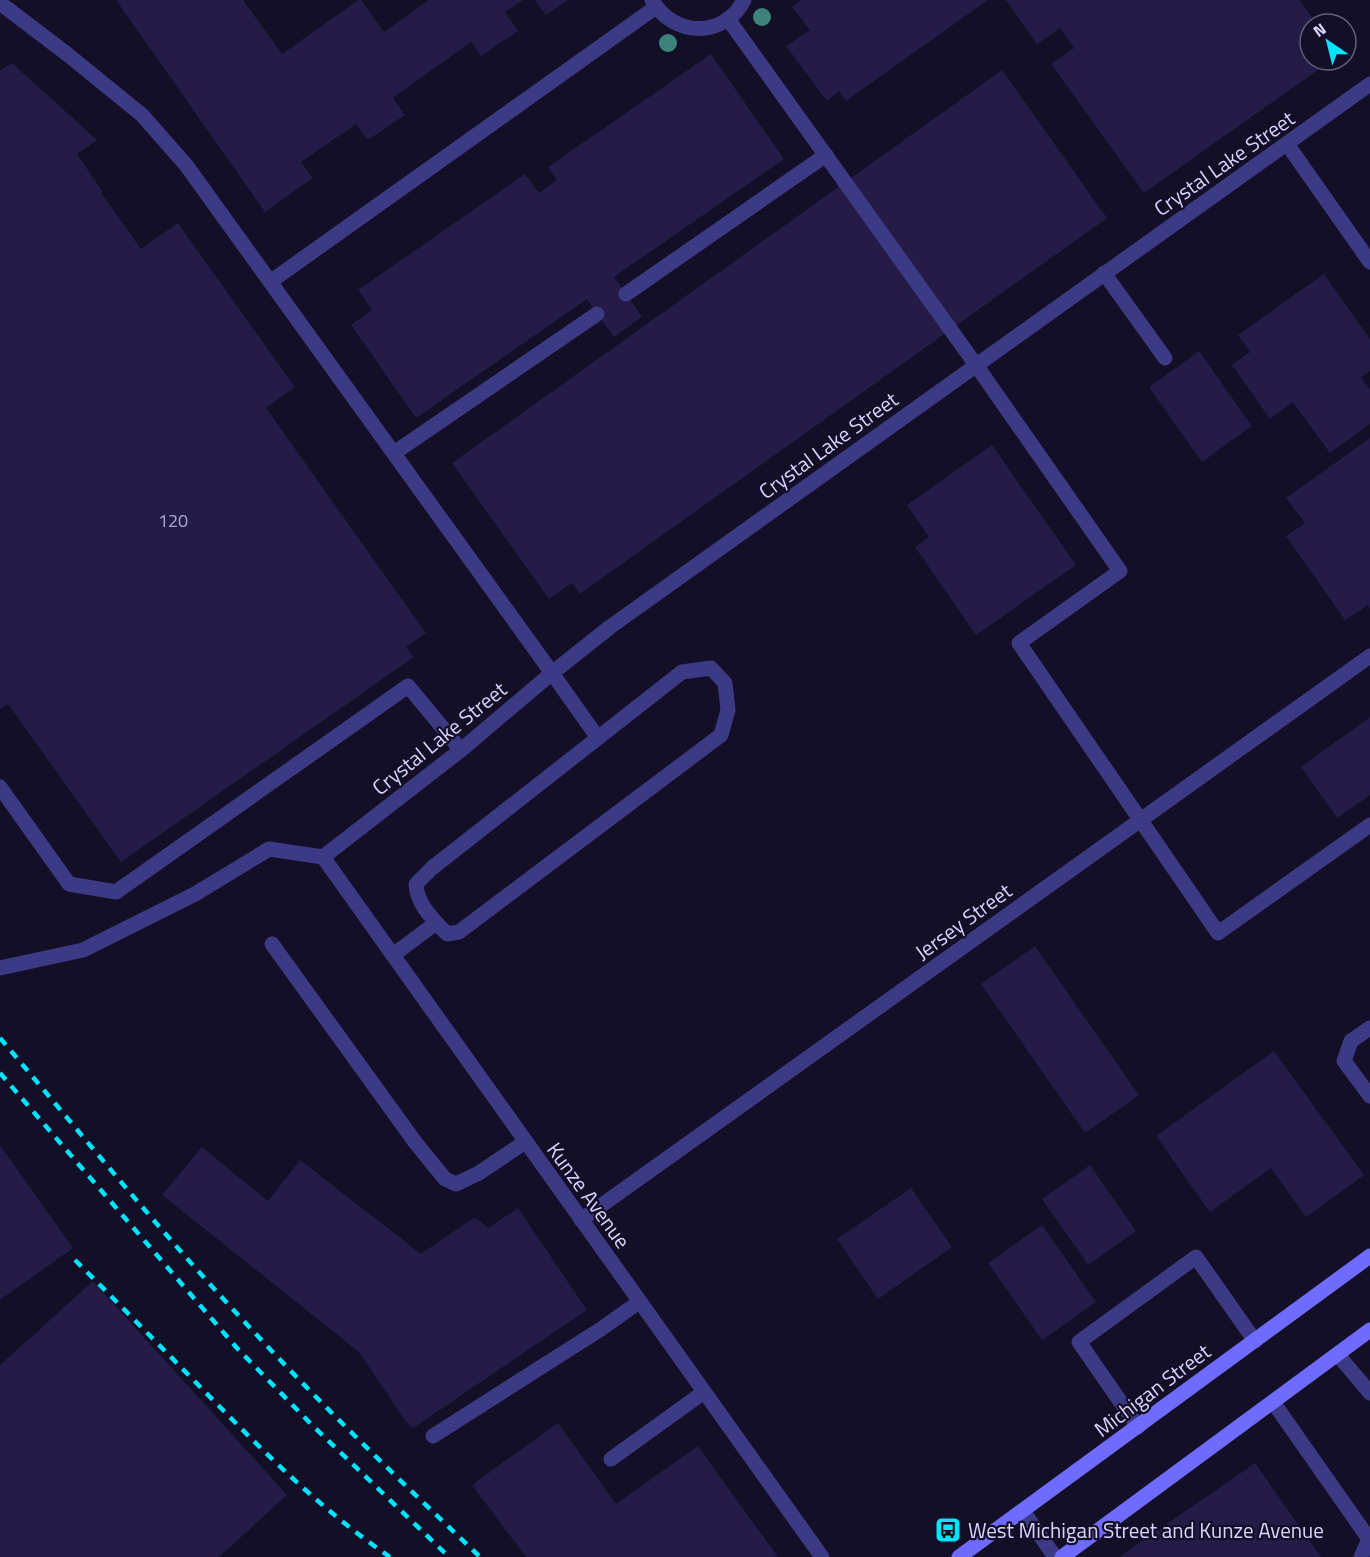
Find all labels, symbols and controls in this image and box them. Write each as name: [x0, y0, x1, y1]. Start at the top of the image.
north arrow: [1298, 12, 1358, 72]
text: N: [1308, 17, 1331, 43]
street label: Crystal Lake Street: [1147, 102, 1301, 224]
street label: Crystal Lake Street: [752, 383, 905, 507]
house number: 120: [158, 507, 188, 534]
street label: Crystal Lake Street: [365, 673, 514, 803]
street label: Jersey Street: [908, 875, 1019, 967]
street label: Kunze Avenue: [539, 1135, 639, 1255]
street label: Michigan Street: [1087, 1335, 1217, 1444]
place label: West Michigan Street and Kunze Avenue: [968, 1514, 1324, 1546]
bus stop icon: West Michigan Street and Kunze Avenue: [933, 1515, 963, 1545]

